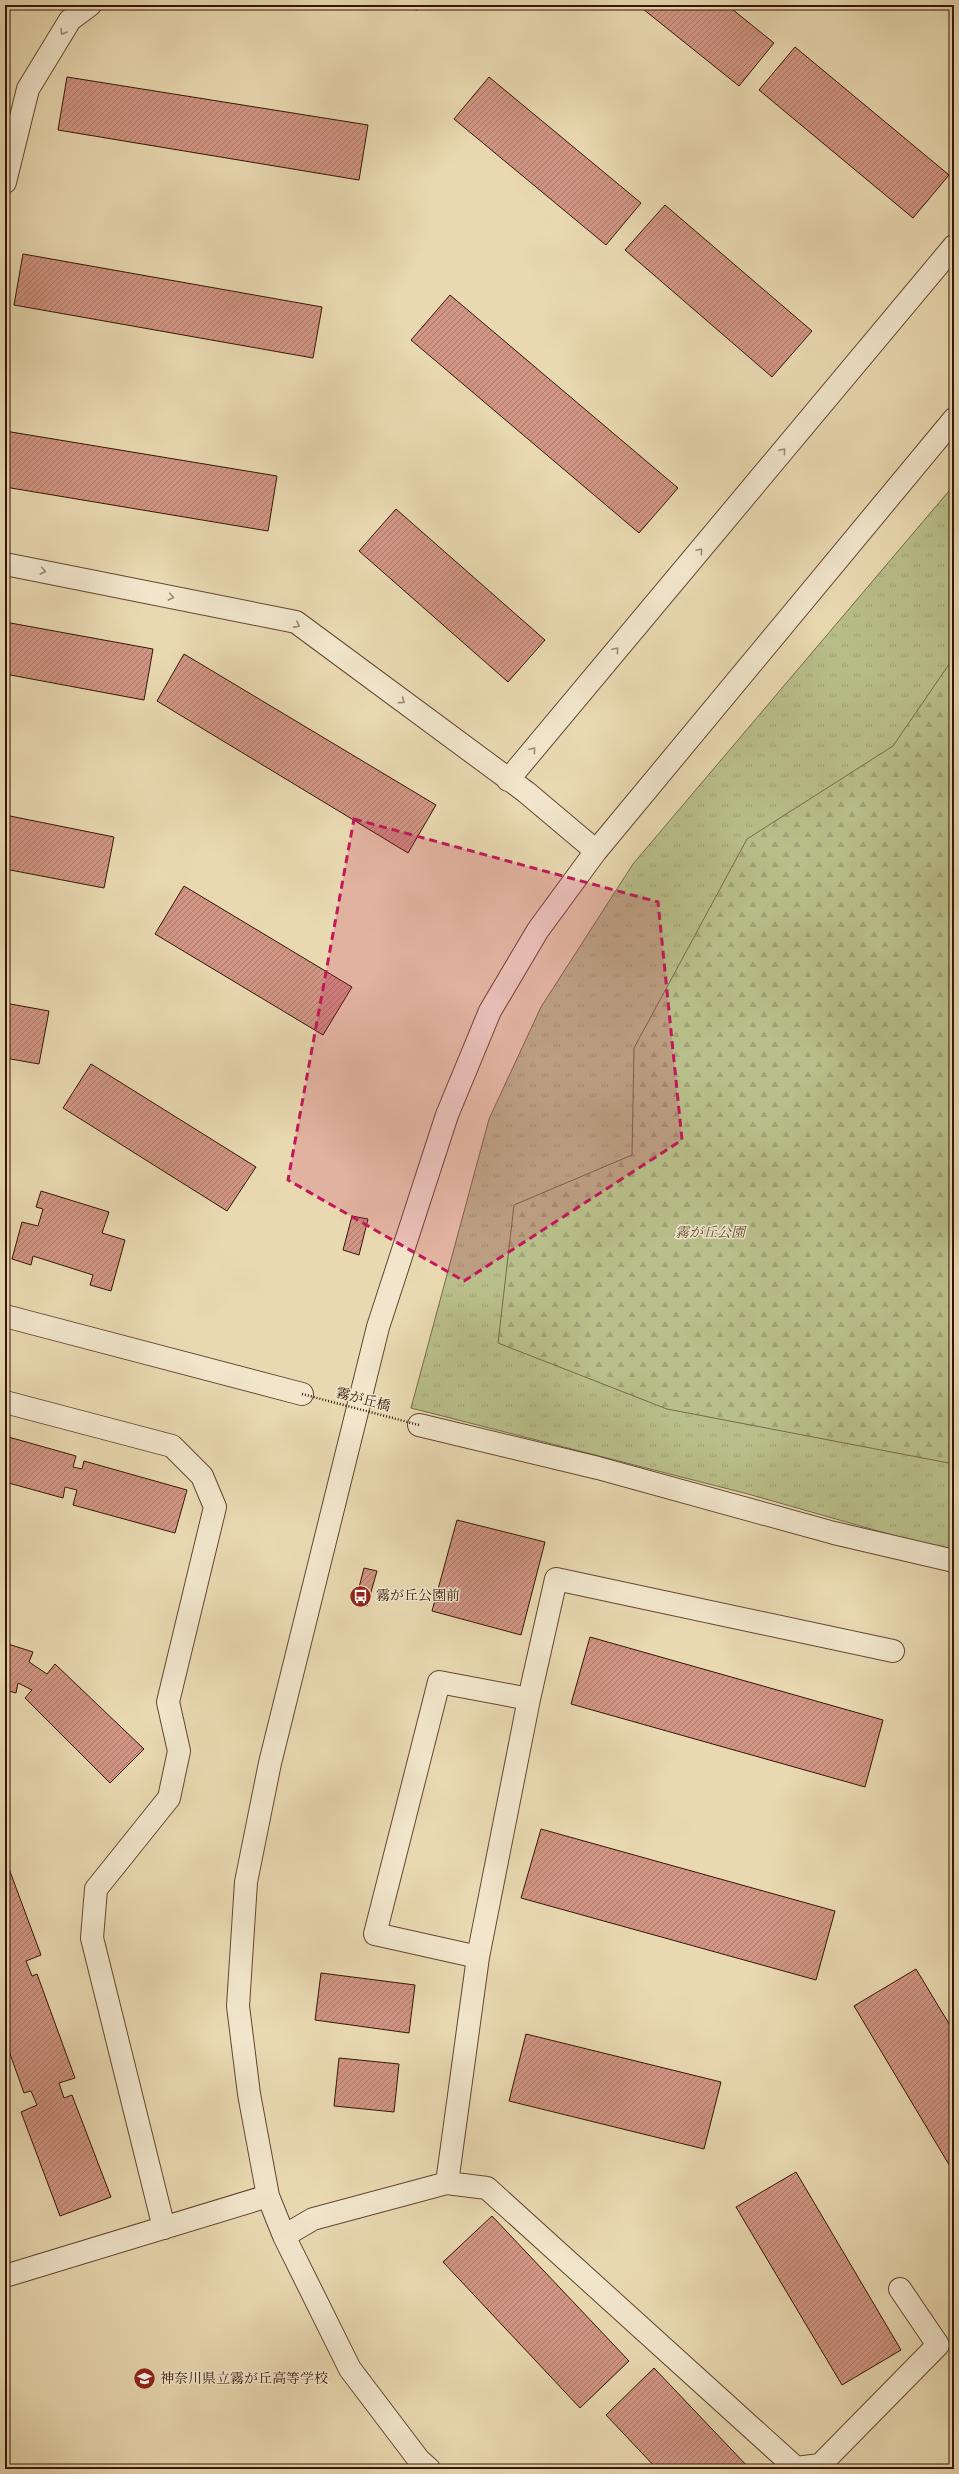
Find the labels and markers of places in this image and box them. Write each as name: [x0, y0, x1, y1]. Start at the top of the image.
bus stop icon: 霧が丘公園前: [348, 1583, 374, 1609]
place label: 霧が丘公園前: [376, 1587, 460, 1605]
school or university icon: 神奈川県立霧が丘高等学校: [132, 2366, 158, 2392]
place label: 神奈川県立霧が丘高等学校: [160, 2370, 328, 2388]

